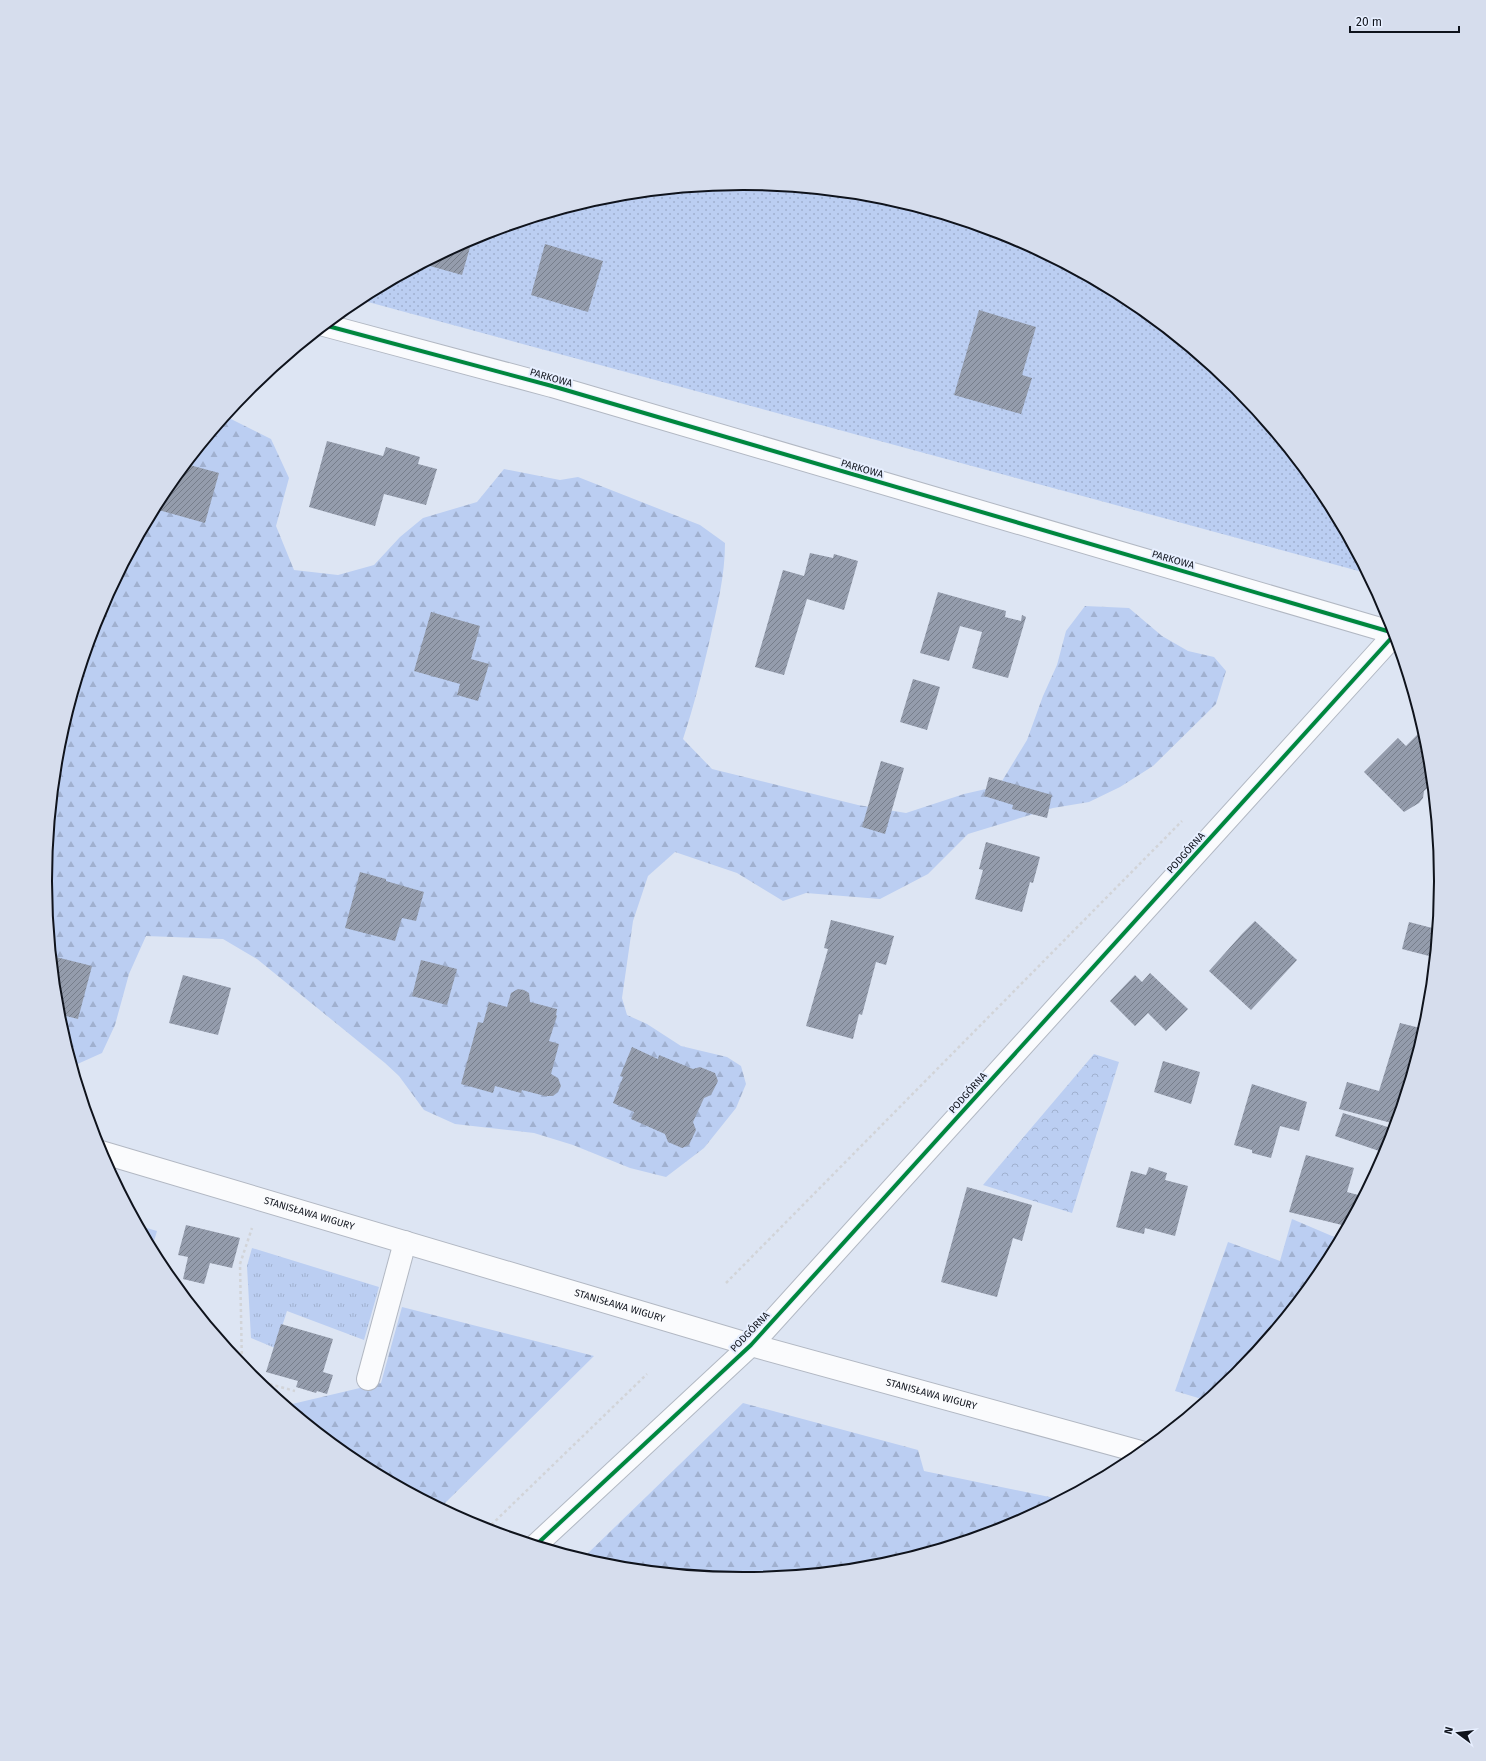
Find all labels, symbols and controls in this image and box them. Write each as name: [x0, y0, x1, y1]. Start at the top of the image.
scale bar: [1350, 8, 1459, 34]
text: 20 m: [1356, 15, 1382, 29]
street label: PARKOWA: [528, 366, 574, 390]
street label: PARKOWA: [839, 457, 885, 481]
street label: PARKOWA: [1150, 548, 1196, 572]
street label: PODGÓRNA: [1163, 828, 1208, 876]
street label: PODGÓRNA: [945, 1068, 990, 1116]
street label: STANISŁAWA WIGURY: [262, 1195, 356, 1233]
street label: STANISŁAWA WIGURY: [573, 1287, 667, 1325]
street label: PODGÓRNA: [727, 1308, 772, 1355]
street label: STANISŁAWA WIGURY: [884, 1376, 979, 1413]
north arrow: [1438, 1713, 1478, 1753]
text: N: [1442, 1725, 1456, 1736]

